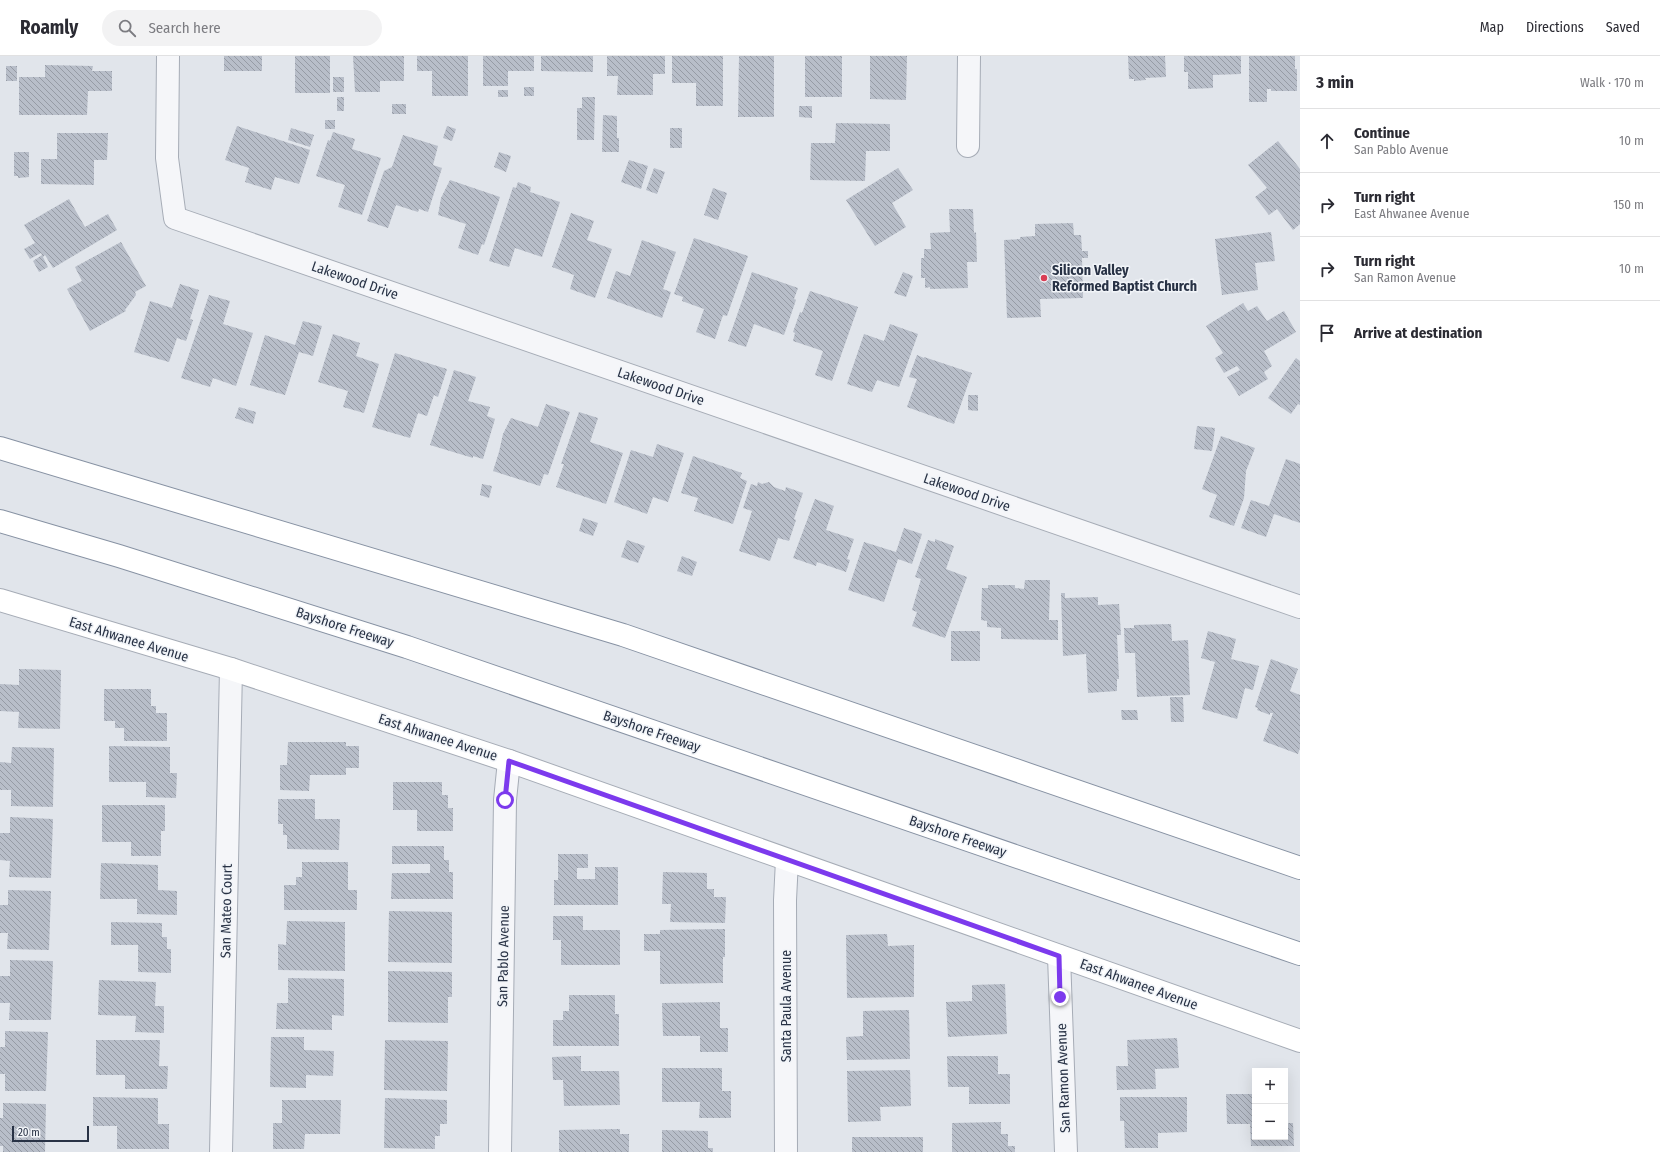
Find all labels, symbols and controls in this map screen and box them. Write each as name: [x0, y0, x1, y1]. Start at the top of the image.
search box: [102, 10, 382, 46]
text: Roamly: [20, 16, 78, 39]
icon: search: [116, 17, 138, 39]
text: Search here: [148, 19, 221, 37]
text: Map: [1480, 19, 1504, 36]
text: Directions: [1526, 19, 1584, 36]
text: Saved: [1606, 19, 1640, 36]
text: 3 min: [1316, 72, 1354, 93]
text: Walk · 170 m: [1580, 75, 1644, 90]
text: Continue: [1354, 124, 1410, 142]
icon: ahead: [1316, 130, 1338, 152]
text: 10 m: [1619, 133, 1644, 148]
text: San Pablo Avenue: [1354, 142, 1448, 157]
text: Turn right: [1354, 188, 1415, 206]
icon: right: [1316, 194, 1338, 216]
text: 150 m: [1613, 197, 1644, 212]
text: East Ahwanee Avenue: [1354, 206, 1469, 221]
text: Turn right: [1354, 252, 1415, 270]
street label: Lakewood Drive: [309, 258, 401, 303]
icon: right: [1316, 258, 1338, 280]
text: 10 m: [1619, 261, 1644, 276]
place label: Silicon Valley Reformed Baptist Church: [1052, 262, 1197, 295]
text: San Ramon Avenue: [1354, 270, 1456, 285]
marker: Silicon Valley Reformed Baptist Church: [1039, 273, 1049, 283]
icon: arrive: [1316, 322, 1338, 344]
text: Arrive at destination: [1354, 324, 1482, 342]
street label: Lakewood Drive: [615, 364, 707, 409]
street label: Lakewood Drive: [921, 470, 1013, 515]
street label: Bayshore Freeway: [294, 604, 397, 652]
street label: East Ahwanee Avenue: [67, 613, 191, 666]
street label: Bayshore Freeway: [601, 707, 703, 756]
street label: East Ahwanee Avenue: [376, 710, 500, 765]
route start: [496, 791, 514, 809]
street label: Bayshore Freeway: [907, 812, 1009, 861]
street label: San Mateo Court: [217, 863, 236, 958]
street label: San Pablo Avenue: [494, 905, 513, 1007]
street label: Santa Paula Avenue: [778, 950, 795, 1062]
street label: East Ahwanee Avenue: [1078, 955, 1200, 1014]
route end: [1051, 988, 1069, 1006]
street label: San Ramon Avenue: [1053, 1023, 1074, 1133]
map controls: [1252, 1068, 1288, 1140]
button: +: [1252, 1068, 1288, 1104]
button: −: [1252, 1104, 1288, 1140]
scale bar: [12, 1124, 89, 1143]
text: 20 m: [18, 1126, 40, 1139]

